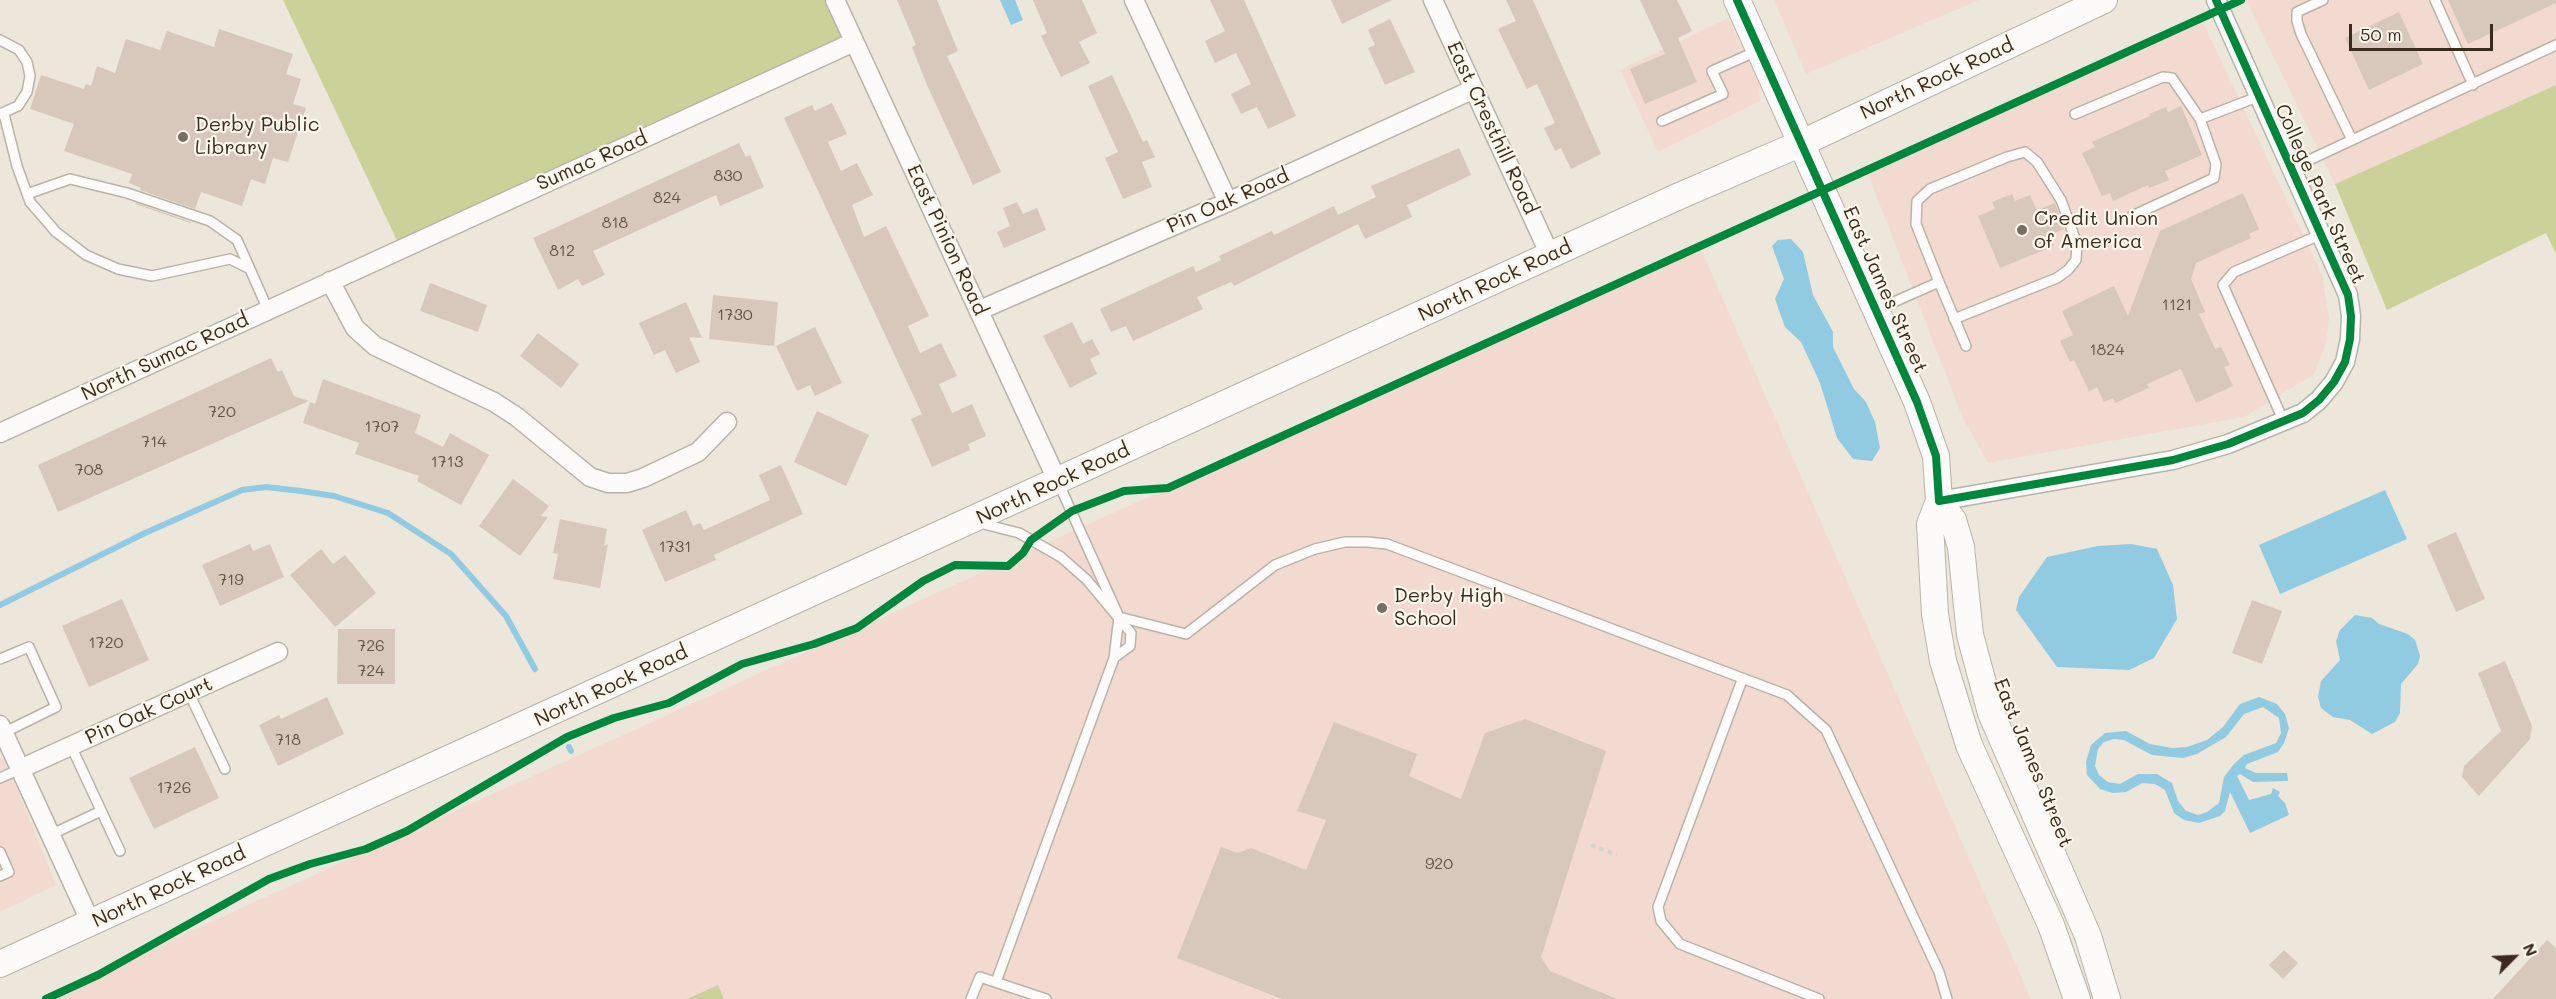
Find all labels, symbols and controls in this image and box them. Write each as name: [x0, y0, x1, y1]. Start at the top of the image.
scale bar: [2352, 12, 2496, 50]
text: 50 m: [2360, 22, 2402, 46]
street label: North Rock Road: [1857, 33, 2017, 125]
street label: East Cresthill Road: [1441, 38, 1543, 218]
street label: College Park Street: [2270, 100, 2370, 288]
place label: Derby Public Library: [195, 113, 320, 160]
street label: Sumac Road: [533, 126, 651, 196]
marker: Derby Public Library: [176, 130, 190, 144]
street label: East Pinion Road: [902, 161, 992, 319]
street label: Pin Oak Road: [1163, 163, 1293, 239]
house number: 830: [714, 166, 742, 186]
house number: 824: [653, 188, 681, 208]
street label: East James Street: [1837, 203, 1933, 377]
place label: Credit Union of America: [2034, 207, 2158, 254]
house number: 818: [602, 213, 628, 233]
marker: Credit Union of America: [2015, 223, 2029, 237]
street label: North Rock Road: [1415, 235, 1575, 327]
house number: 812: [549, 241, 575, 261]
house number: 1121: [2162, 295, 2192, 315]
house number: 1730: [717, 305, 753, 325]
street label: North Sumac Road: [78, 308, 252, 406]
house number: 1824: [2089, 340, 2125, 360]
house number: 720: [208, 402, 236, 422]
house number: 1707: [365, 417, 399, 437]
house number: 714: [141, 432, 167, 452]
street label: North Rock Road: [973, 438, 1133, 530]
house number: 1713: [431, 452, 463, 472]
house number: 708: [75, 460, 103, 480]
house number: 1731: [659, 537, 691, 557]
house number: 719: [218, 570, 244, 590]
place label: Derby High School: [1394, 584, 1503, 631]
marker: Derby High School: [1375, 601, 1389, 615]
house number: 1720: [89, 633, 123, 653]
house number: 726: [357, 636, 385, 656]
street label: North Rock Road: [531, 640, 691, 732]
house number: 724: [357, 661, 385, 681]
street label: Pin Oak Court: [82, 672, 216, 750]
street label: East James Street: [1988, 675, 2078, 851]
house number: 718: [275, 730, 301, 750]
house number: 1726: [157, 778, 191, 798]
street label: North Rock Road: [89, 841, 249, 933]
house number: 920: [1425, 854, 1453, 874]
north arrow: [2484, 927, 2544, 987]
text: N: [2519, 940, 2543, 959]

